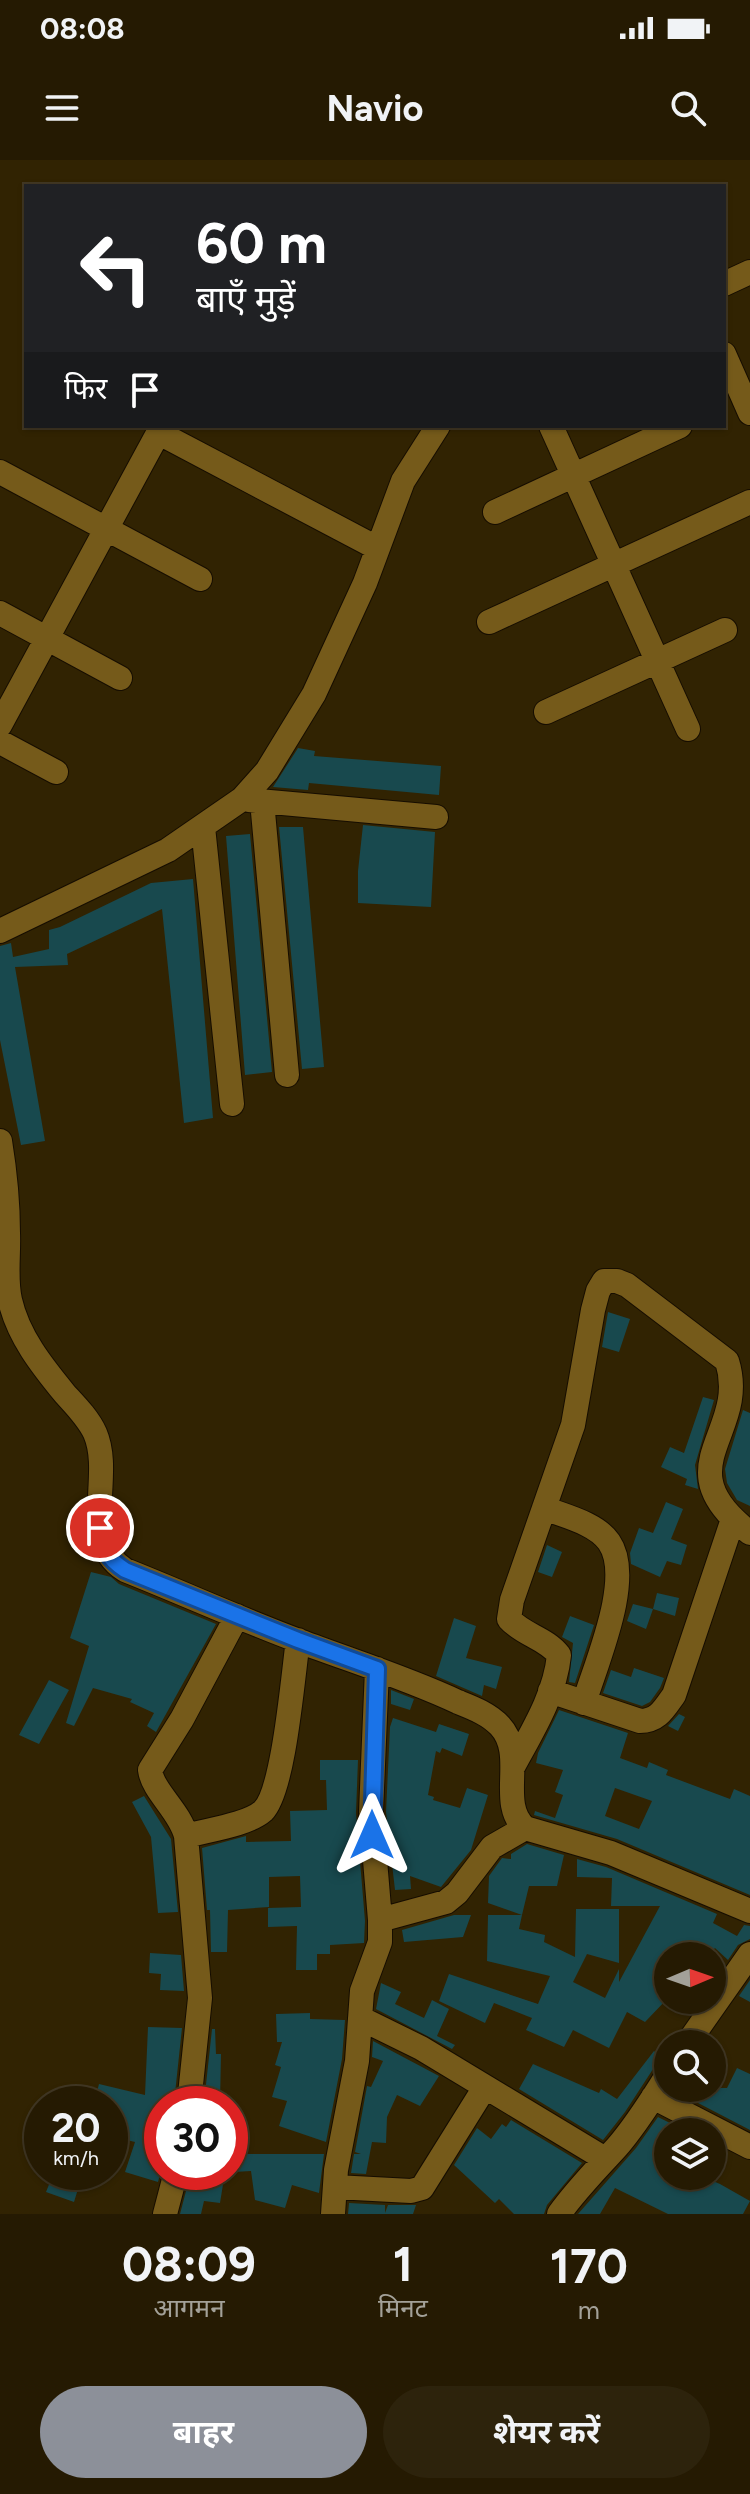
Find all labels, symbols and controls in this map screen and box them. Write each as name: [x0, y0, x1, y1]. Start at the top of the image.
text: 08:08: [40, 10, 125, 47]
icon: menu: [40, 86, 84, 130]
icon: search: [666, 86, 710, 130]
text: Navio: [327, 87, 423, 130]
text: 60 m: [196, 210, 327, 277]
icon: left: [64, 216, 168, 320]
text: बाएँ मुड़ें: [196, 278, 295, 321]
icon: arrive: [123, 368, 167, 412]
text: फिर: [64, 370, 107, 407]
pin: [66, 1494, 134, 1562]
icon: arrive: [78, 1506, 122, 1550]
position arrow: [330, 1793, 414, 1877]
north arrow: [654, 1942, 726, 2014]
map controls: [654, 1942, 726, 2190]
button: search: [654, 2030, 726, 2102]
speed limit sign: 30: [144, 2086, 248, 2190]
text: 20: [51, 2104, 101, 2152]
button: layers: [654, 2118, 726, 2190]
text: km/h: [53, 2146, 99, 2170]
text: 08:09: [122, 2235, 256, 2293]
text: 1: [393, 2235, 413, 2293]
text: 170: [550, 2237, 628, 2295]
text: आगमन: [153, 2292, 225, 2324]
text: मिनट: [378, 2292, 428, 2324]
text: m: [578, 2294, 600, 2326]
button: बाहर: [40, 2386, 367, 2478]
button: शेयर करें: [383, 2386, 710, 2478]

